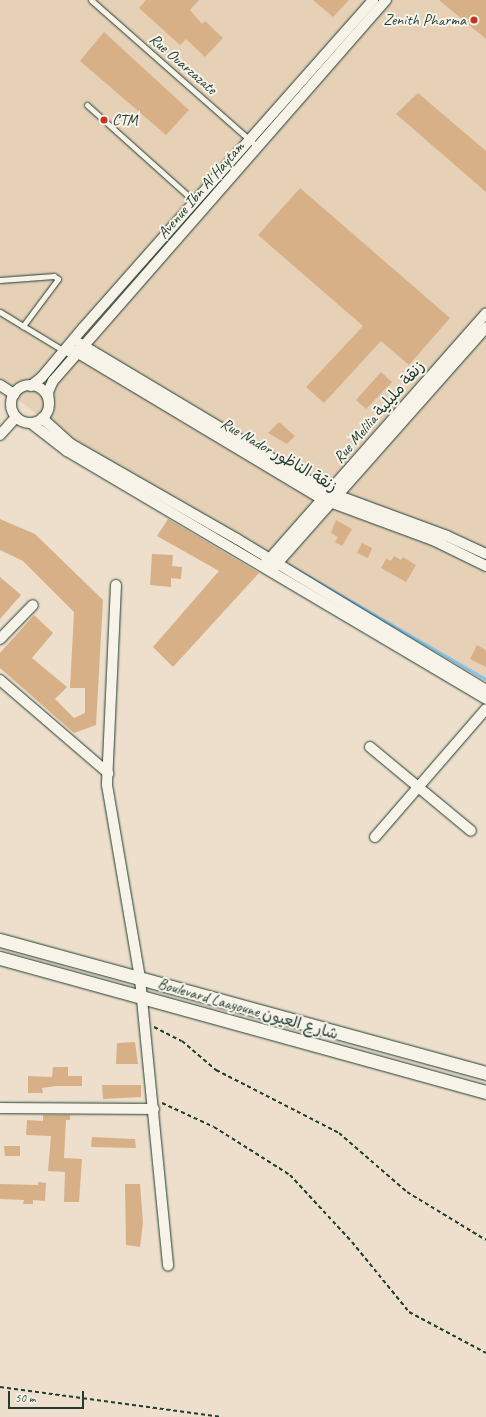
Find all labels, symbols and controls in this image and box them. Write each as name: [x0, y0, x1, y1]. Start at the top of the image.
place label: Zenith Pharma: [383, 10, 466, 30]
marker: Zenith Pharma: [469, 15, 479, 25]
street label: Rue Ouarzazate: [145, 29, 221, 99]
place label: CTM: [112, 110, 138, 130]
marker: CTM: [99, 115, 109, 125]
street label: Avenue Ibn Al Haytam: [154, 138, 248, 242]
street label: Rue Melilia زنقة مليلية: [329, 357, 429, 467]
street label: Rue Nador زنقة الناظور: [217, 414, 341, 496]
street label: Boulevard Laayoune شارع العيون: [155, 974, 341, 1044]
scale bar: [10, 1383, 86, 1409]
text: 50 m: [15, 1390, 35, 1406]

